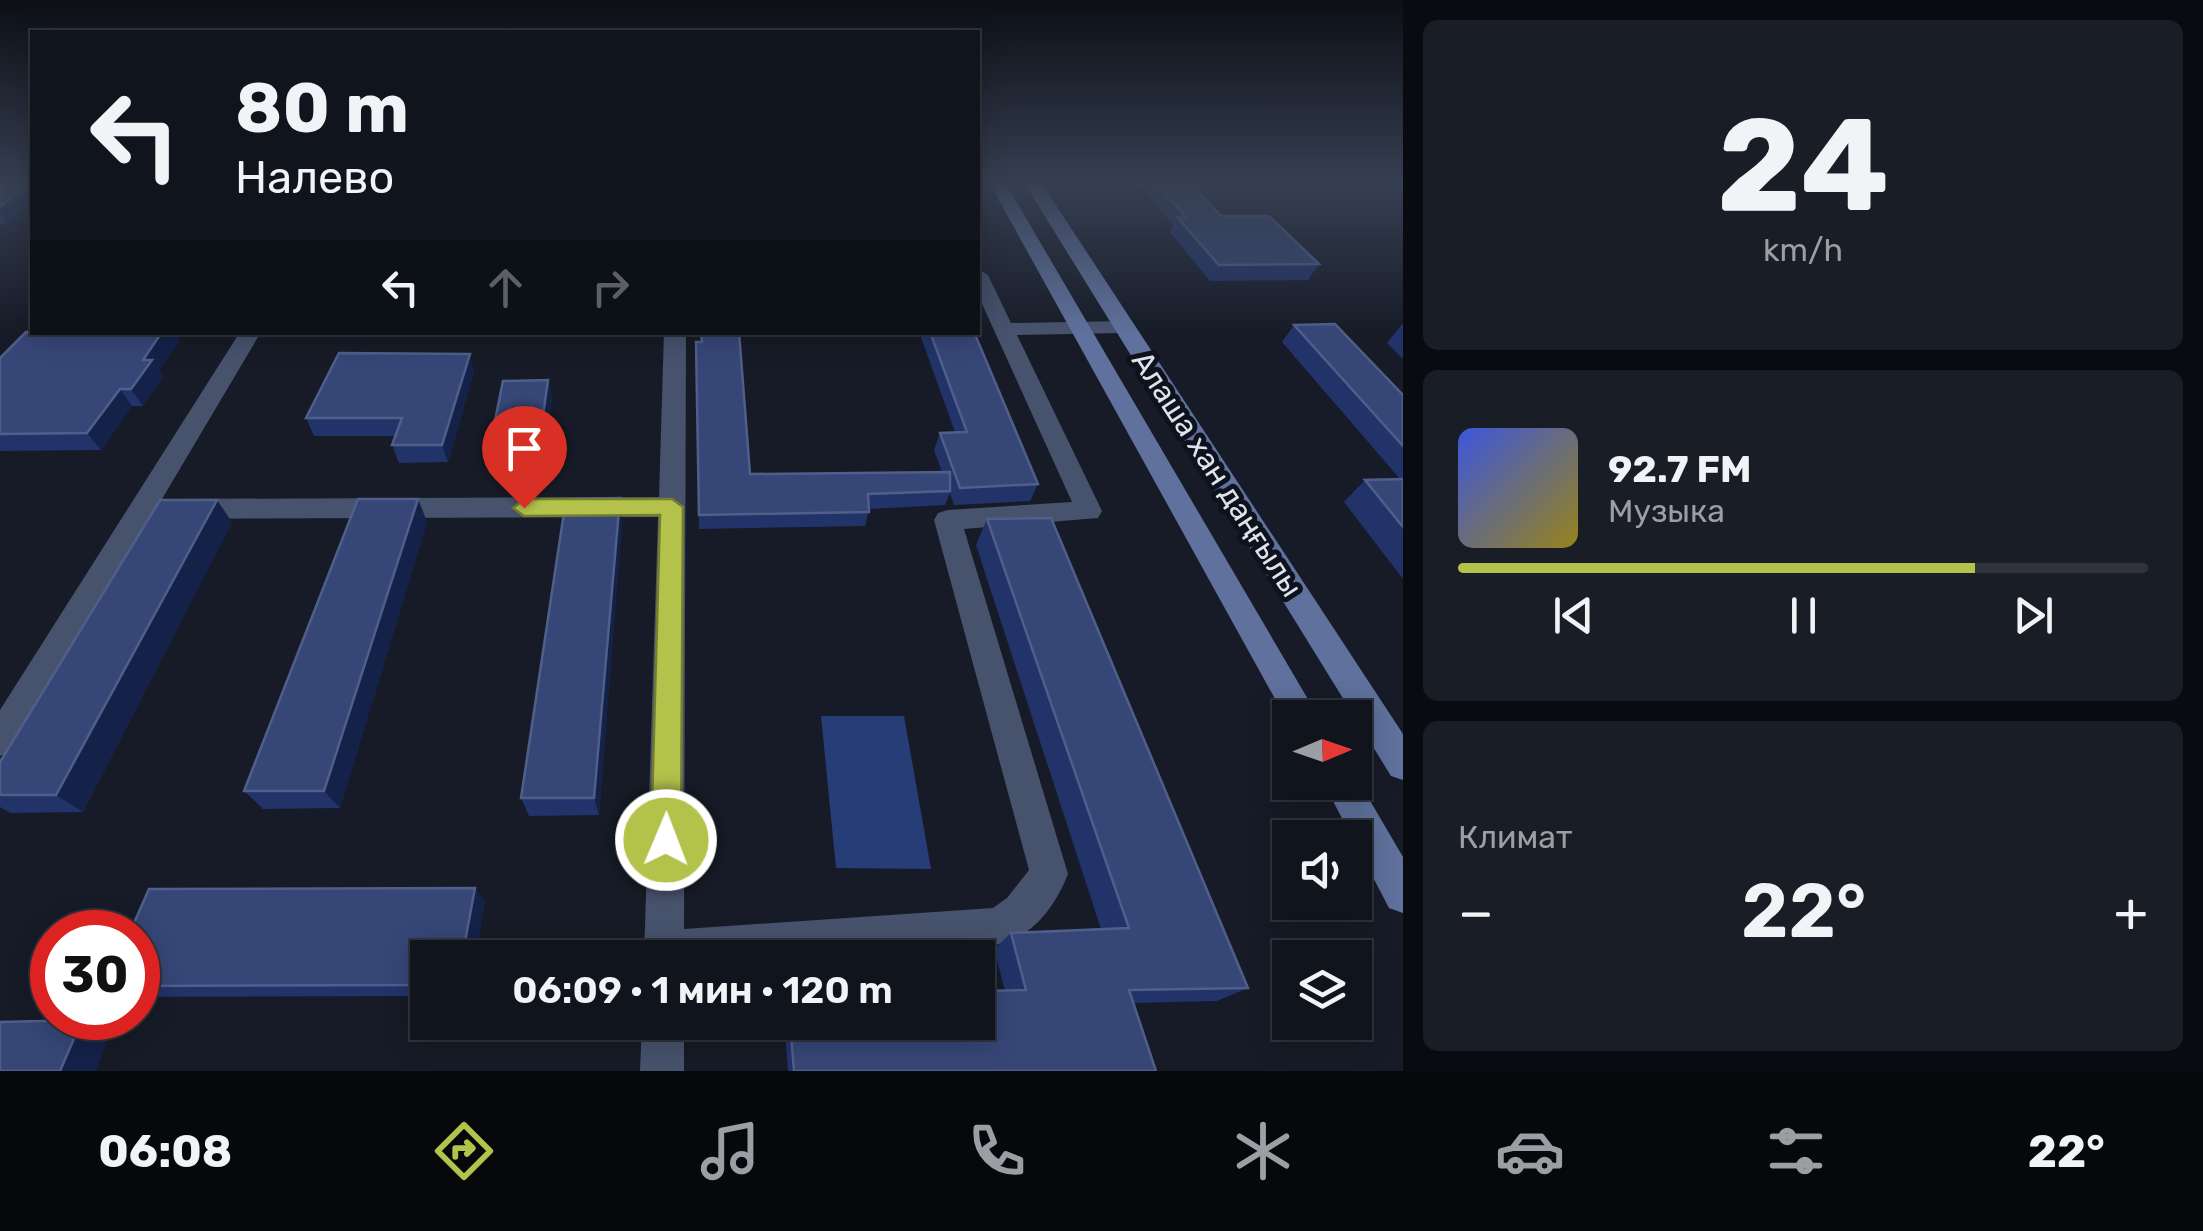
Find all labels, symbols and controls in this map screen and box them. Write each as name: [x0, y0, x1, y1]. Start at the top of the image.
text: 80 m: [235, 67, 409, 150]
icon: left: [70, 70, 200, 200]
text: 24: [1717, 88, 1889, 243]
text: Налево: [235, 151, 394, 204]
text: km/h: [1763, 231, 1843, 269]
icon: left: [373, 260, 428, 315]
icon: ahead: [478, 260, 533, 315]
icon: right: [583, 260, 638, 315]
street label: Алаша хан даңғылы: [1124, 344, 1310, 604]
pin: [482, 406, 567, 509]
icon: arrive: [497, 421, 552, 476]
text: 92.7 FM: [1608, 446, 1752, 492]
text: Музыка: [1608, 492, 1725, 530]
icon: previous: [1546, 588, 1601, 643]
icon: pause: [1776, 588, 1831, 643]
icon: next: [2006, 588, 2061, 643]
north arrow: [1272, 700, 1372, 800]
map controls: [1272, 700, 1372, 1040]
position arrow: [614, 788, 718, 892]
text: Климат: [1458, 818, 1572, 856]
button: sound: [1272, 820, 1372, 920]
text: 22°: [1741, 867, 1866, 956]
text: −: [1458, 880, 1494, 945]
text: +: [2114, 880, 2148, 945]
speed limit sign: 30: [30, 910, 160, 1040]
button: layers: [1272, 940, 1372, 1040]
text: 06:09 · 1 мин · 120 m: [512, 967, 893, 1013]
icon: directions: [429, 1116, 499, 1186]
icon: music: [695, 1116, 765, 1186]
icon: phone: [962, 1116, 1032, 1186]
icon: climate: [1228, 1116, 1298, 1186]
icon: car: [1495, 1116, 1565, 1186]
icon: filters: [1761, 1116, 1831, 1186]
text: 06:08: [98, 1125, 232, 1178]
text: 22°: [2028, 1125, 2105, 1178]

